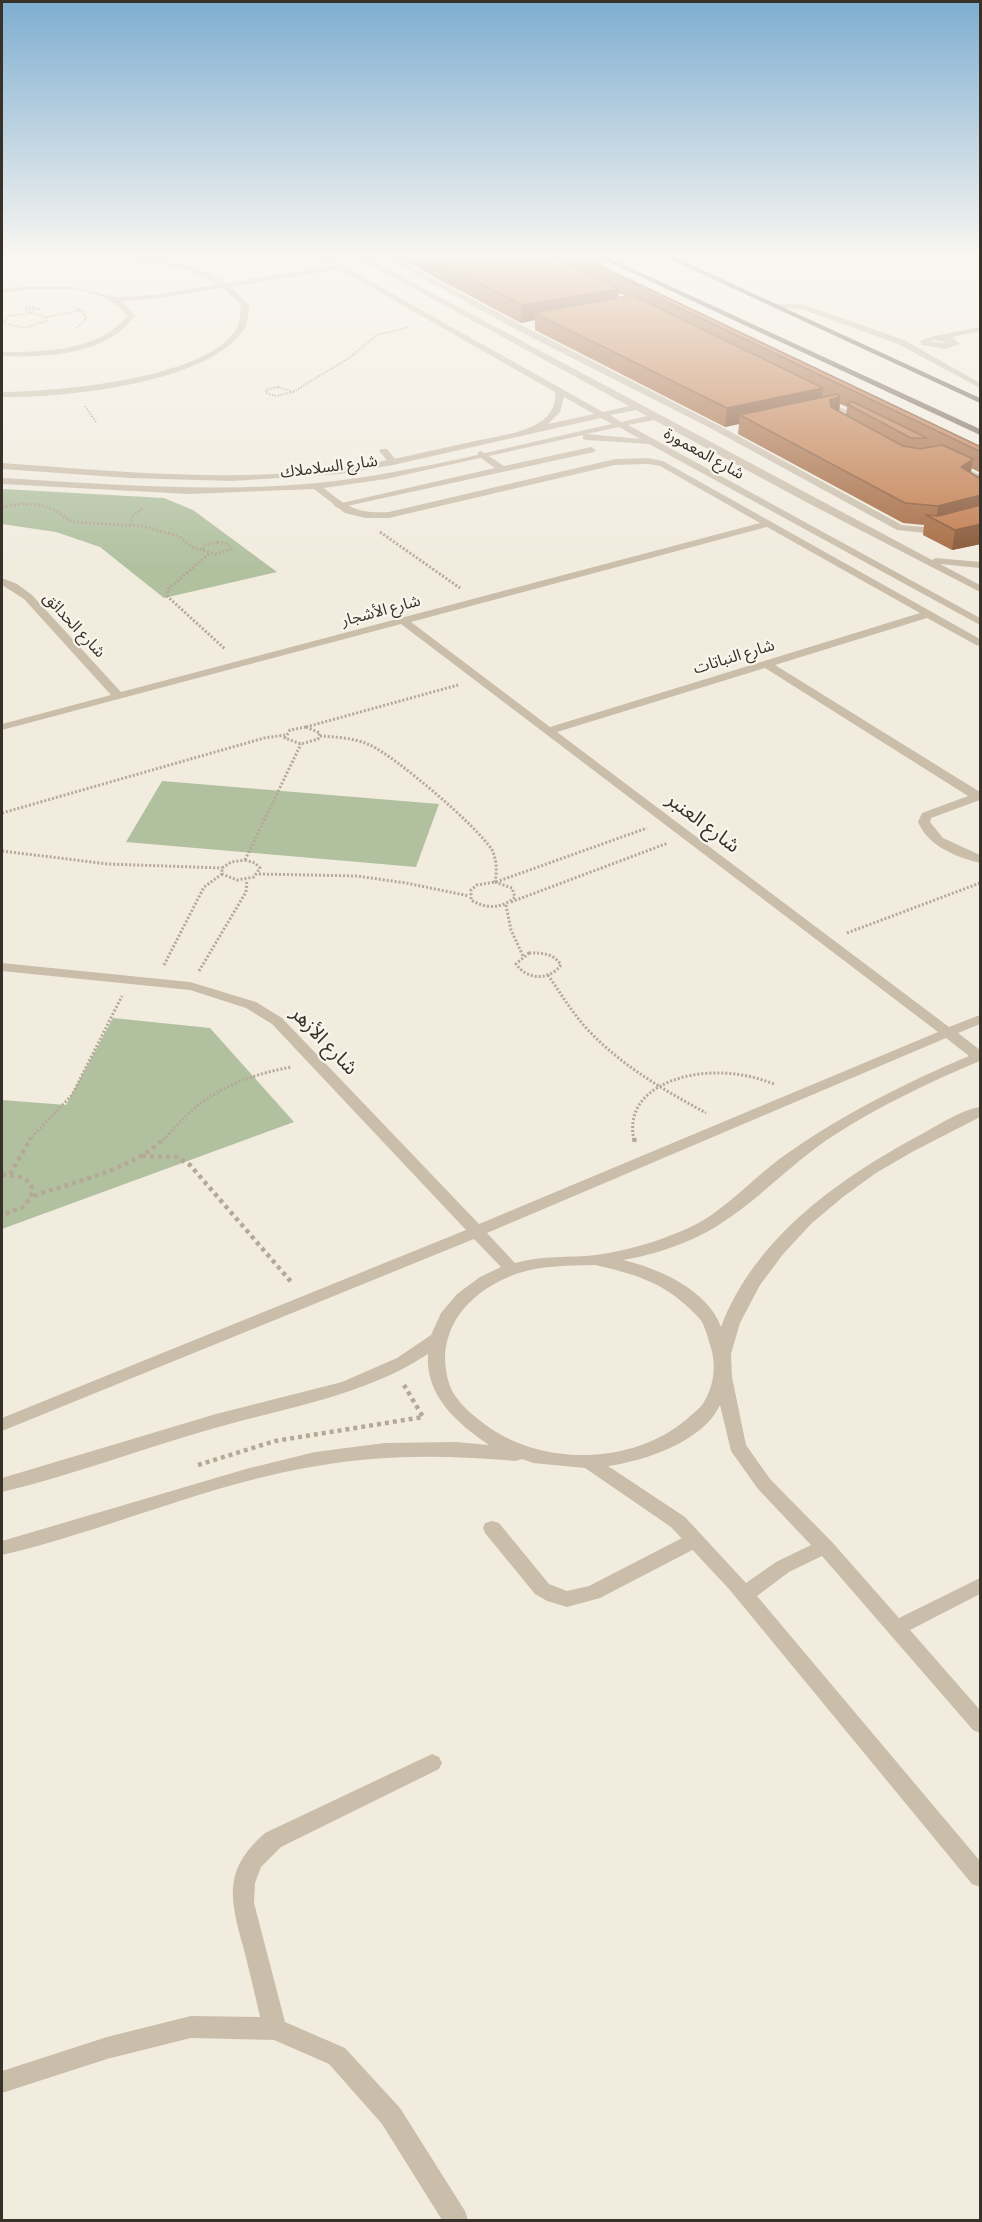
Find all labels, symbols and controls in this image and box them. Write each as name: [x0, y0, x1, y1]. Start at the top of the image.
street label: شارع المعمورة: [660, 424, 748, 484]
street label: شارع السلاملاك: [279, 451, 379, 483]
street label: شارع الحدائق: [39, 588, 109, 662]
street label: شارع الأشجار: [339, 591, 423, 631]
street label: شارع النباتات: [691, 636, 777, 678]
street label: شارع العنبر: [662, 788, 744, 858]
street label: شارع الأزهر: [286, 1002, 362, 1080]

